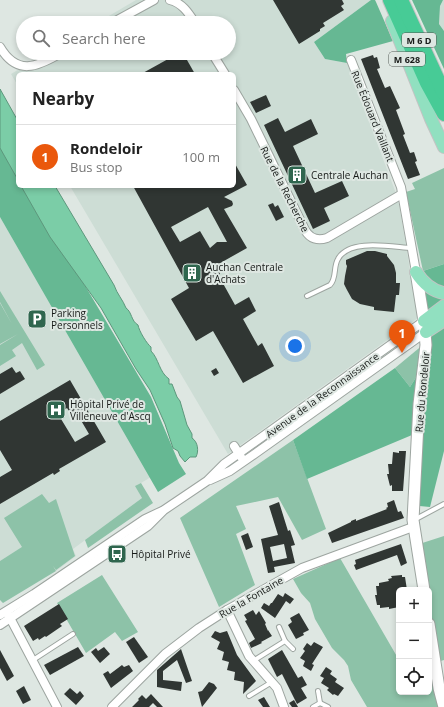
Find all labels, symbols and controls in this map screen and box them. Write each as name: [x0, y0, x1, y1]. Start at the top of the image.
search box: [16, 16, 236, 60]
icon: search: [30, 27, 52, 49]
text: Search here: [62, 28, 146, 48]
road number: M 6 D: [402, 33, 436, 47]
road number: M 628: [389, 52, 425, 66]
street label: Rue Édouard Vaillant: [348, 68, 398, 164]
text: Nearby: [32, 87, 94, 110]
text: Rondeloir: [70, 138, 143, 158]
street label: Rue de la Recherche: [257, 144, 313, 235]
text: 1: [41, 148, 49, 166]
text: 100 m: [182, 148, 220, 166]
text: Bus stop: [70, 158, 123, 176]
building icon: Centrale Auchan: [286, 164, 308, 186]
place label: Centrale Auchan: [311, 168, 388, 182]
place label: Auchan Centrale d'Achats: [206, 260, 283, 286]
building icon: Auchan Centrale d'Achats: [181, 262, 203, 284]
place label: Parking Personnels: [51, 306, 103, 332]
parking icon: Parking Personnels: [26, 308, 48, 330]
pin: 1: [389, 320, 415, 353]
your location: [285, 336, 305, 356]
street label: Avenue de la Reconnaissance: [262, 349, 382, 441]
street label: Rue du Rondeloir: [412, 351, 432, 433]
place label: Hôpital Privé de Villeneuve d'Ascq: [70, 397, 151, 423]
hospital icon: Hôpital Privé de Villeneuve d'Ascq: [45, 399, 67, 421]
bus stop icon: Hôpital Privé: [106, 543, 128, 565]
place label: Hôpital Privé: [131, 547, 191, 561]
street label: Rue la Fontaine: [216, 573, 286, 621]
map controls: [396, 587, 432, 695]
button: +: [396, 587, 432, 623]
button: −: [396, 623, 432, 659]
button: locate: [396, 659, 432, 695]

